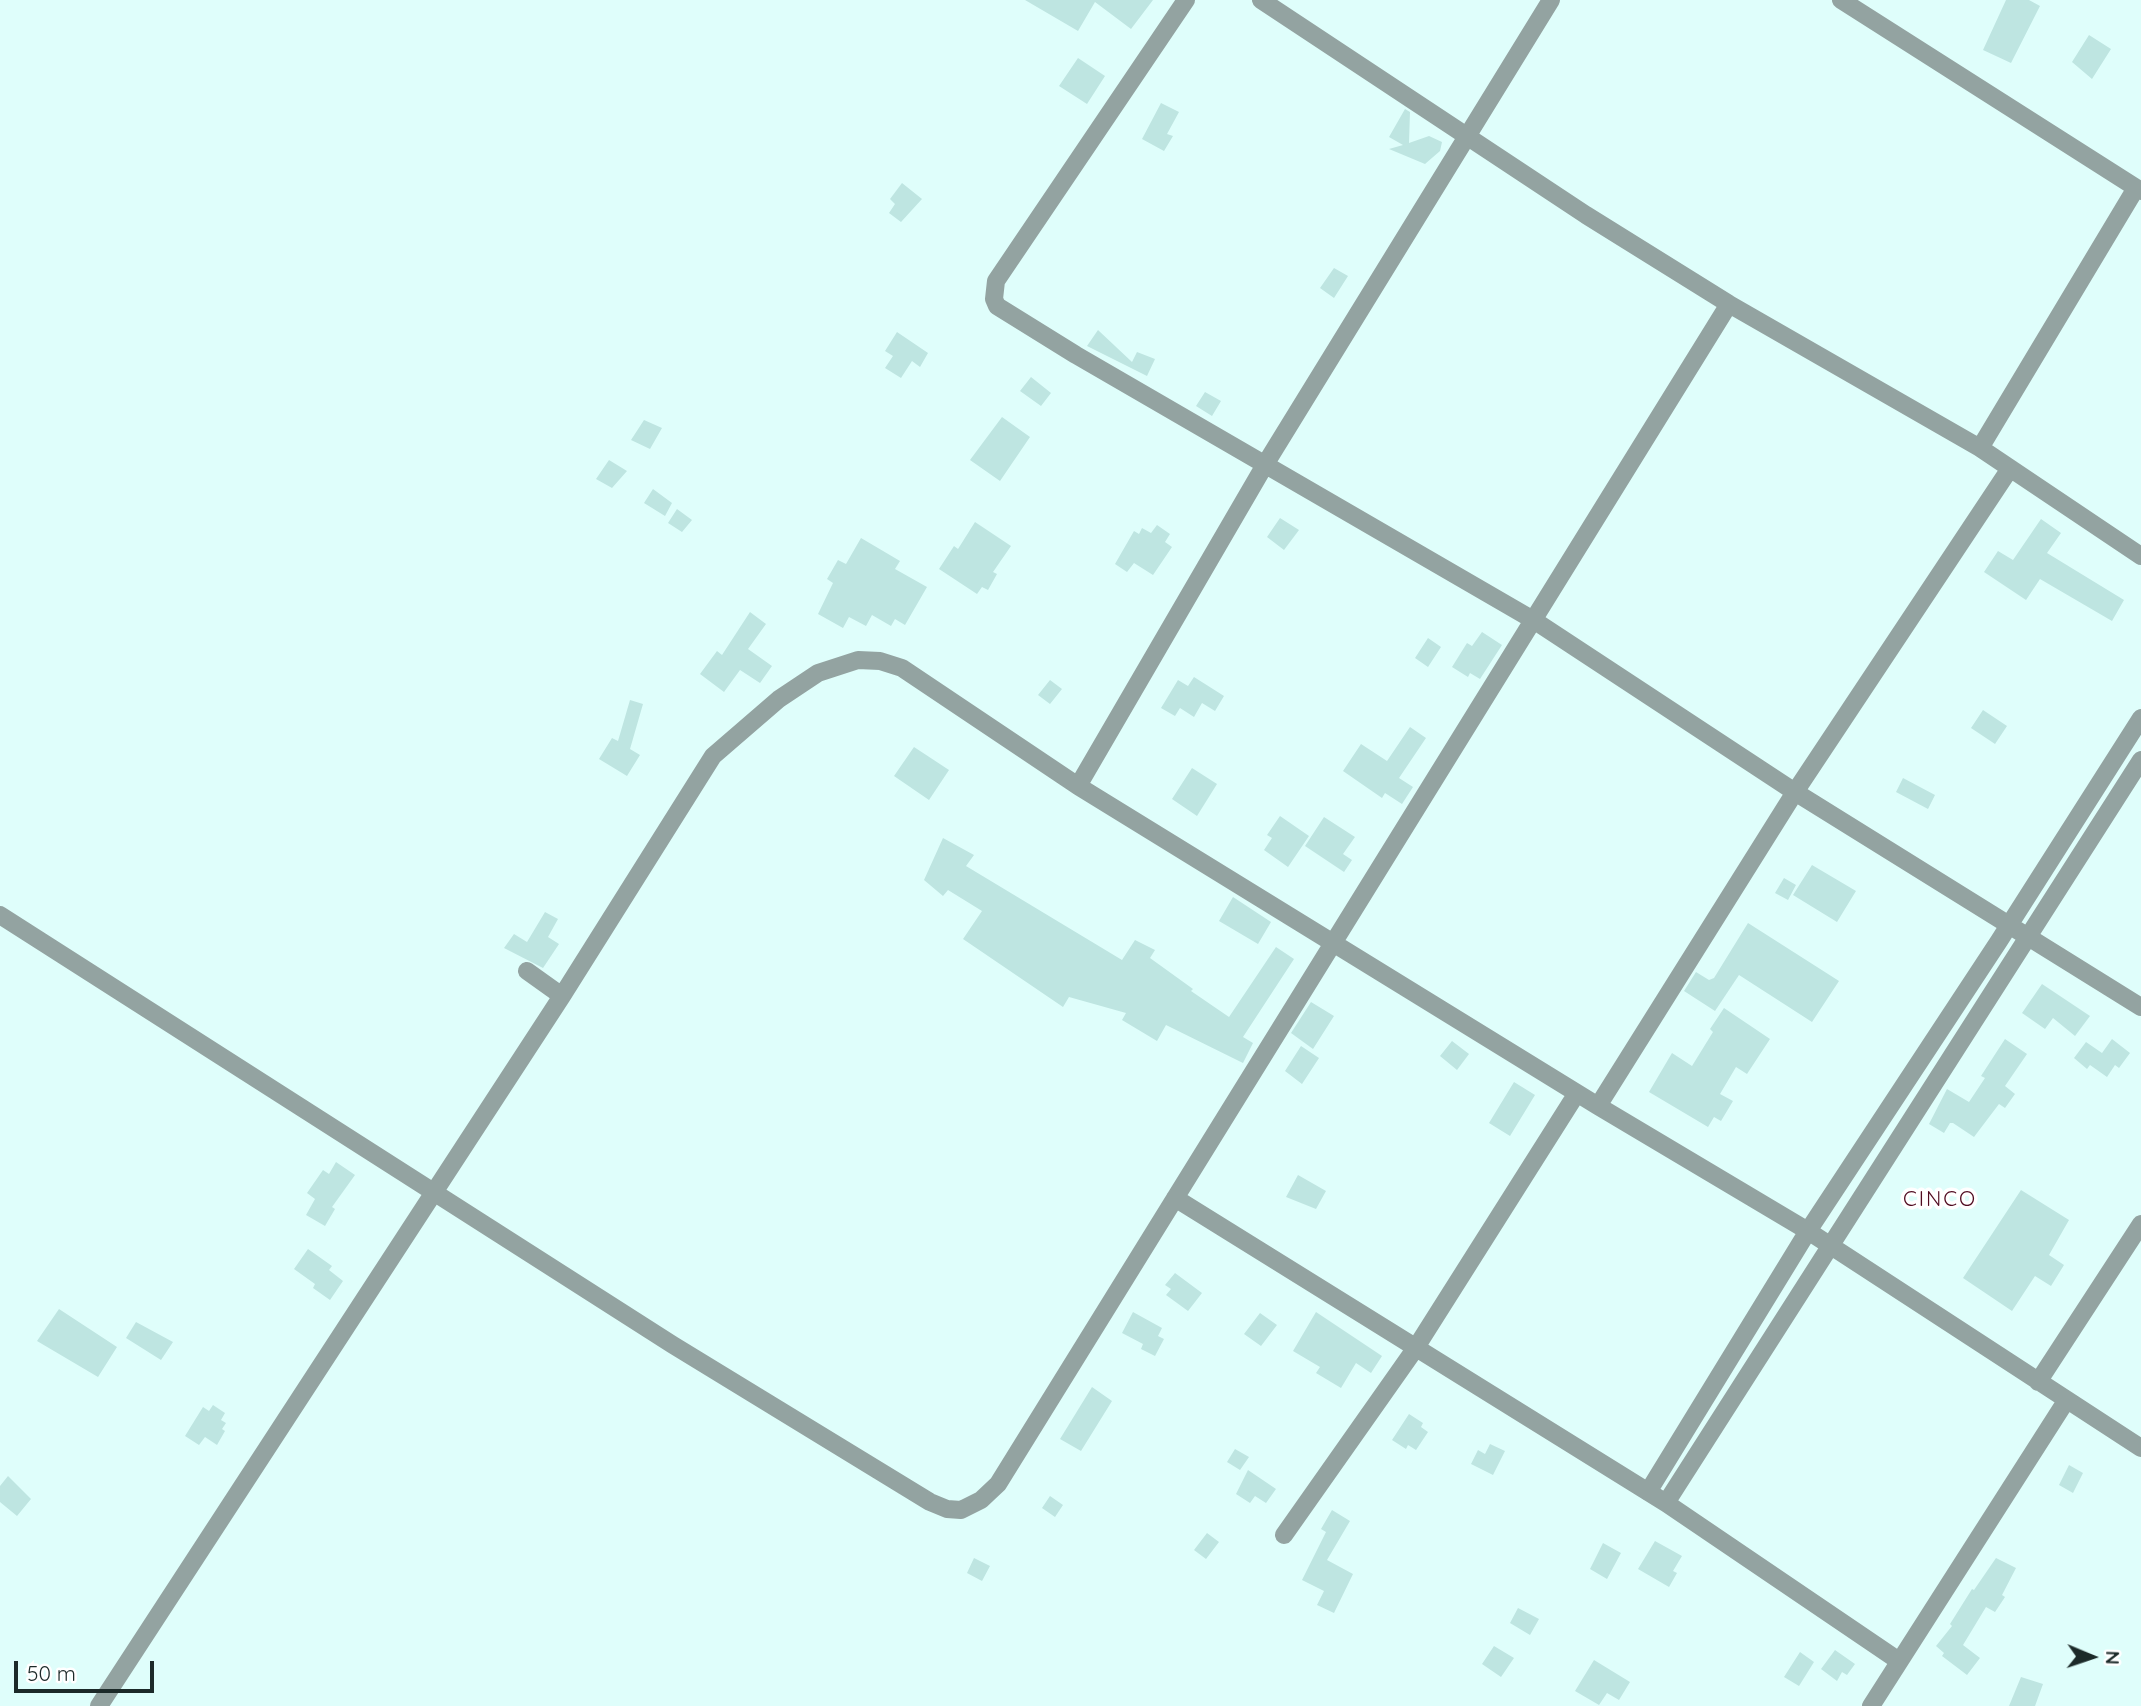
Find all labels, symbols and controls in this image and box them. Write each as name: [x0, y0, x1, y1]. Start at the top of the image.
district label: CINCO: [1904, 1187, 1976, 1213]
north arrow: [2057, 1622, 2127, 1692]
scale bar: [18, 1646, 158, 1690]
text: N: [2101, 1650, 2125, 1665]
text: 50 m: [27, 1660, 76, 1686]

